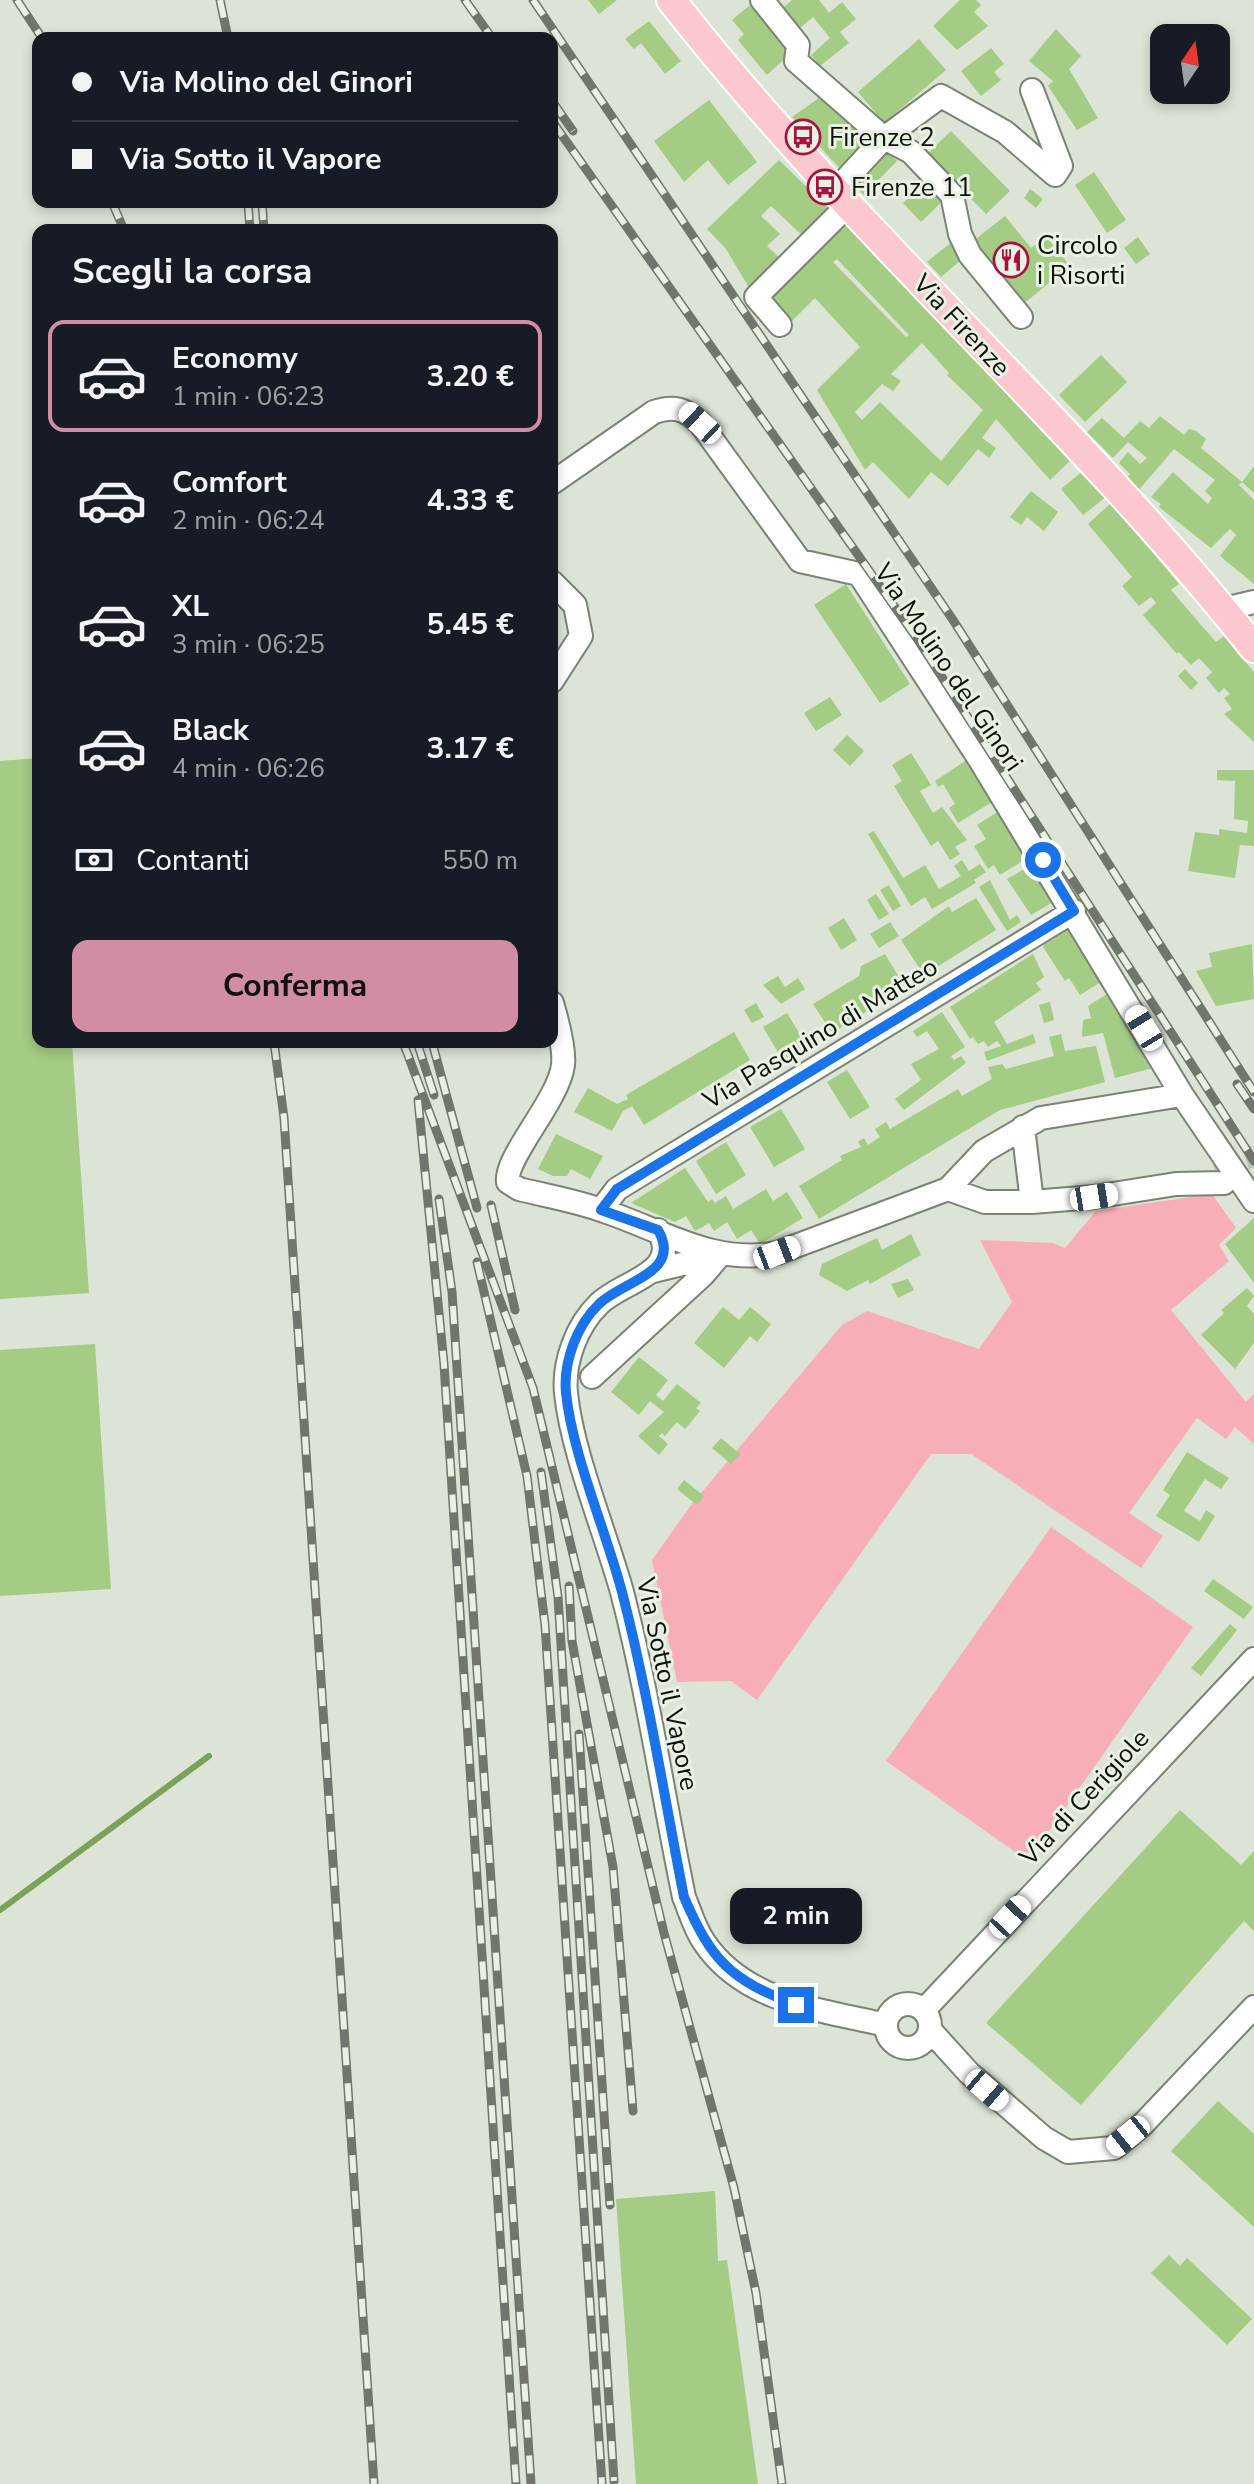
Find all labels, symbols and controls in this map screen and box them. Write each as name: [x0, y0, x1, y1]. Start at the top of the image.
north arrow: [1150, 24, 1230, 104]
map controls: [1150, 24, 1230, 104]
text: Via Molino del Ginori: [120, 62, 413, 103]
bus stop icon: Firenze 2: [784, 118, 822, 156]
place label: Firenze 2: [829, 120, 935, 155]
text: Via Sotto il Vapore: [120, 139, 381, 180]
bus stop icon: Firenze 11: [806, 168, 844, 206]
place label: Firenze 11: [851, 170, 973, 205]
place label: Circolo i Risorti: [1037, 228, 1125, 293]
restaurant icon: Circolo i Risorti: [992, 241, 1030, 279]
text: Scegli la corsa: [72, 247, 312, 296]
street label: Via Firenze: [904, 266, 1018, 384]
text: Economy: [172, 338, 298, 379]
icon: car: [76, 340, 148, 412]
text: 3.20 €: [426, 356, 514, 397]
text: 1 min · 06:23: [172, 379, 325, 414]
car: [674, 398, 726, 448]
text: Comfort: [172, 462, 287, 503]
icon: car: [76, 464, 148, 536]
text: 4.33 €: [426, 480, 514, 521]
text: 2 min · 06:24: [172, 503, 325, 538]
street label: Via Molino del Ginori: [865, 556, 1031, 778]
text: XL: [172, 586, 209, 627]
icon: car: [76, 588, 148, 660]
text: 5.45 €: [426, 604, 514, 645]
text: 3 min · 06:25: [172, 627, 325, 662]
text: Black: [172, 710, 249, 751]
icon: car: [76, 712, 148, 784]
text: 3.17 €: [426, 728, 514, 769]
text: 4 min · 06:26: [172, 751, 325, 786]
icon: cash: [72, 838, 116, 882]
text: Contanti: [136, 840, 250, 881]
route start: [1025, 842, 1061, 878]
text: 550 m: [442, 843, 518, 878]
button: Conferma: [72, 940, 518, 1032]
street label: Via Pasquino di Matteo: [695, 949, 944, 1118]
car: [1121, 1001, 1167, 1055]
car: [1068, 1181, 1120, 1213]
car: [750, 1233, 804, 1273]
street label: Via Sotto il Vapore: [628, 1573, 707, 1794]
street label: Via di Cerigiole: [1011, 1721, 1157, 1874]
callout: 2 min: [730, 1889, 862, 1945]
car: [985, 1891, 1035, 1943]
text: 2 min: [762, 1898, 830, 1933]
route end: [778, 1987, 814, 2023]
car: [961, 2065, 1013, 2115]
car: [1102, 2112, 1154, 2160]

